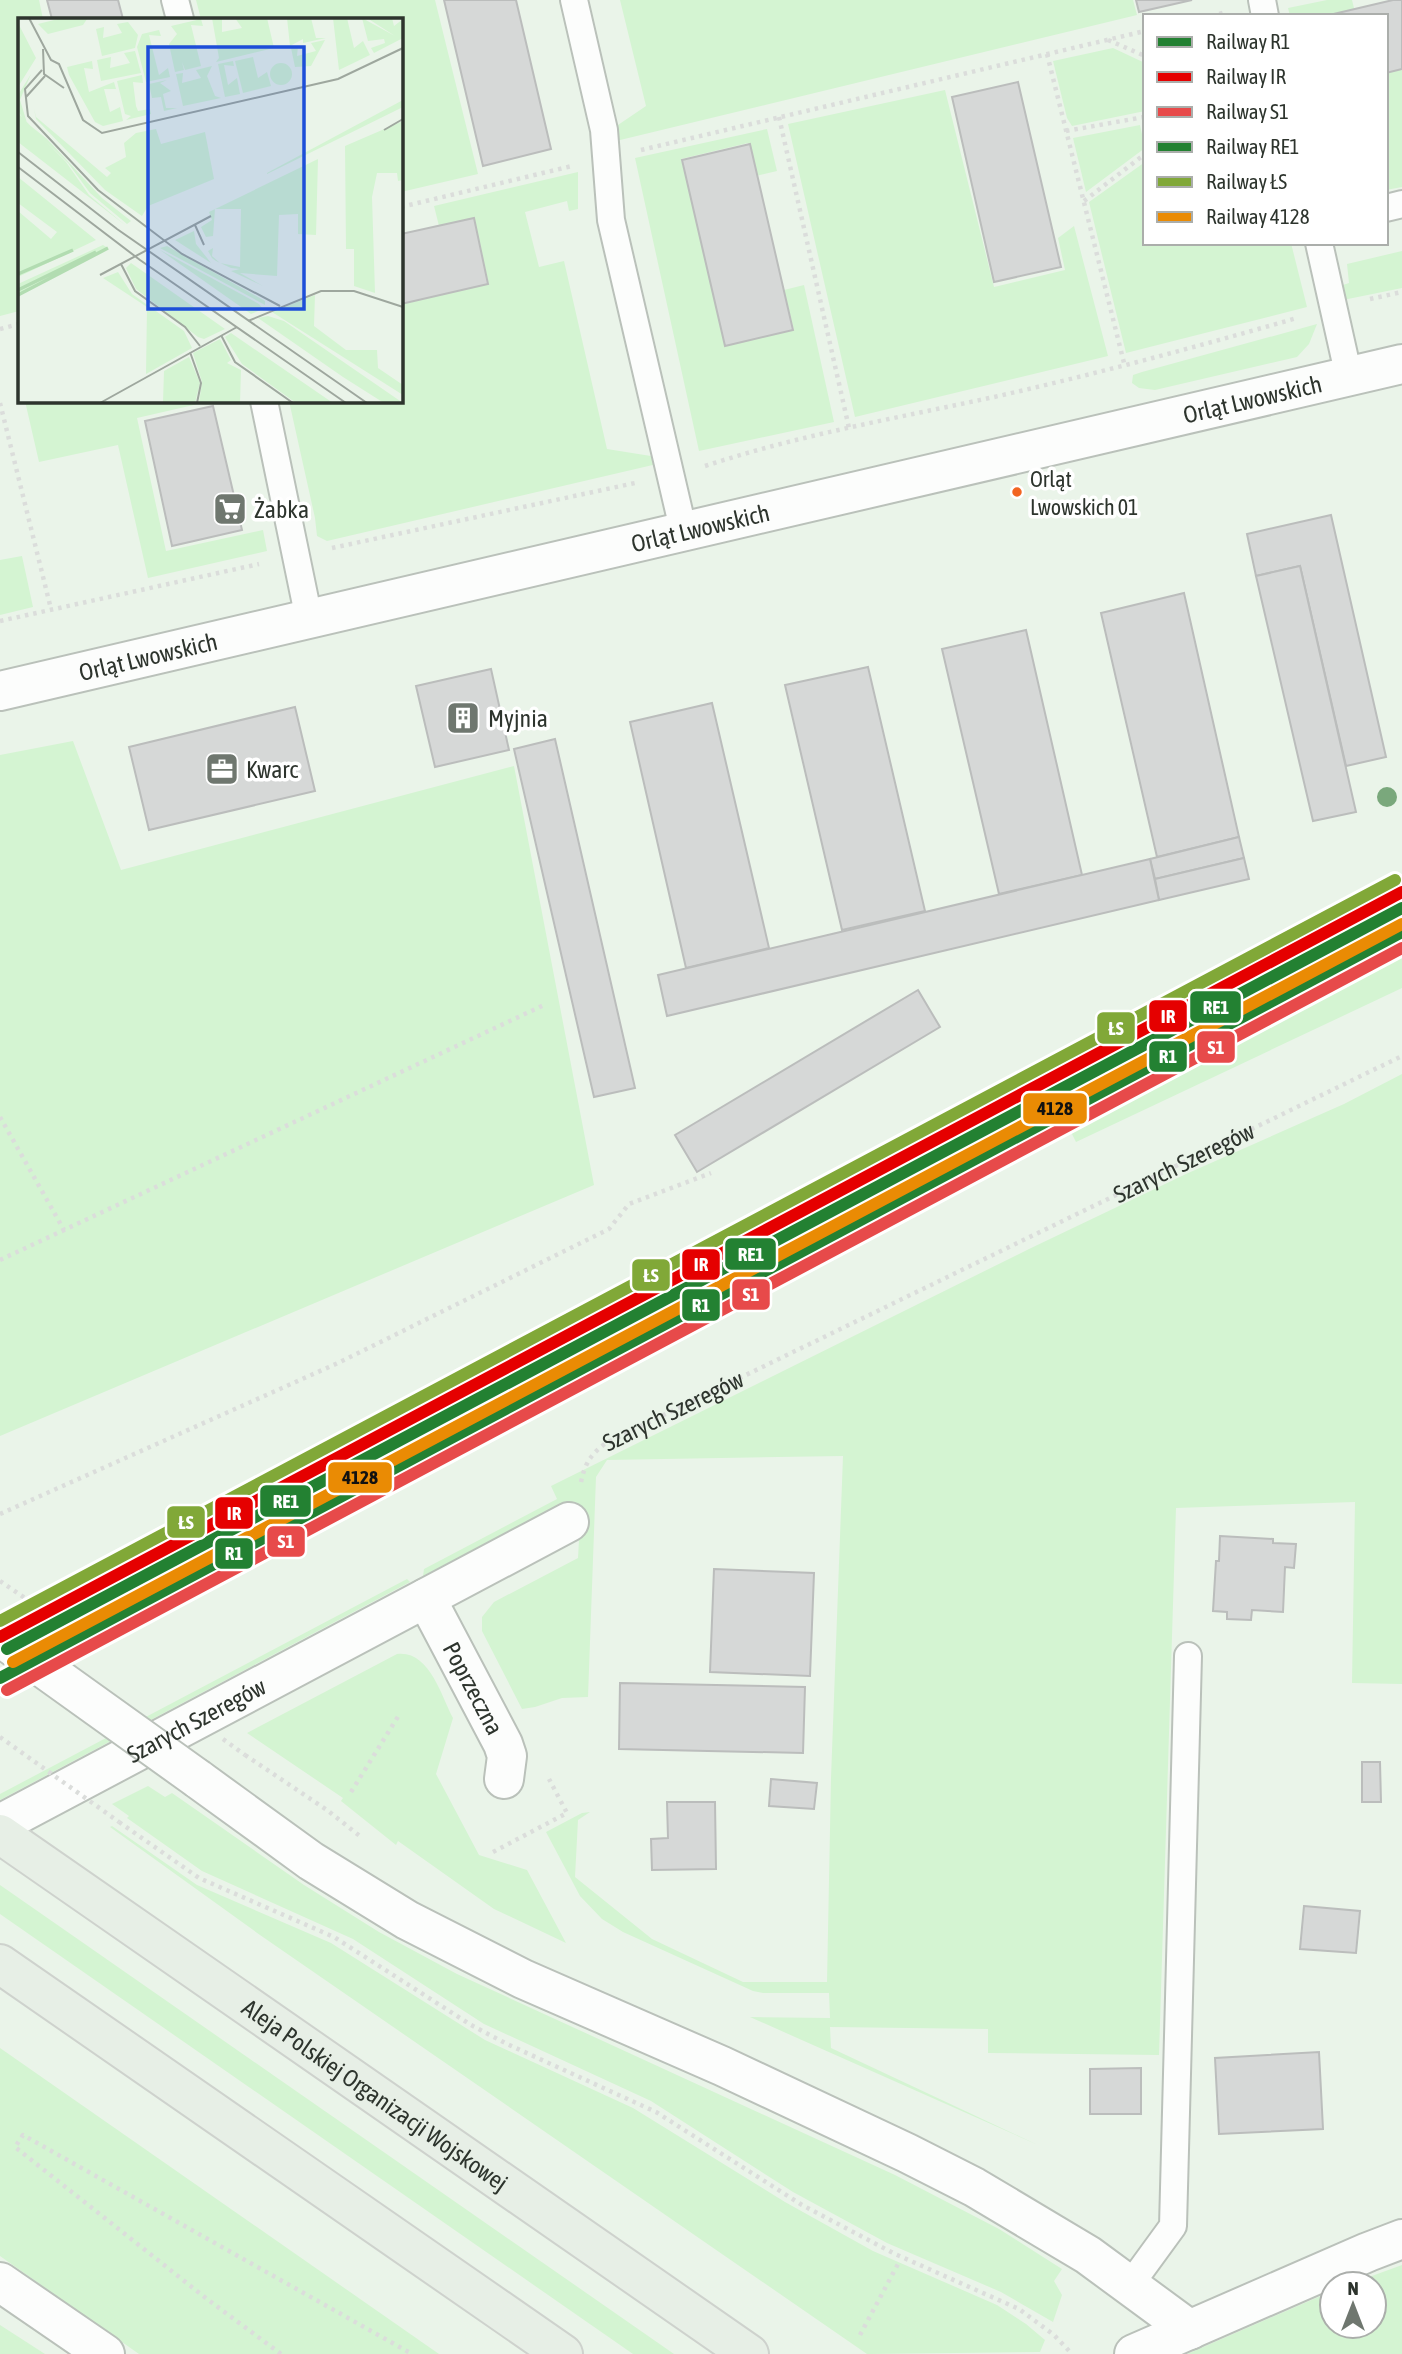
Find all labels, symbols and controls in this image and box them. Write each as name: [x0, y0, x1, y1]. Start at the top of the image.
legend: [1143, 14, 1388, 245]
inset map: [18, 18, 402, 402]
text: Railway R1: [1206, 29, 1290, 53]
text: Railway IR: [1206, 64, 1286, 88]
text: Railway S1: [1206, 99, 1289, 123]
text: Railway RE1: [1206, 134, 1299, 158]
text: Railway ŁS: [1206, 169, 1287, 193]
text: Railway 4128: [1206, 204, 1310, 228]
street label: Orląt Lwowskich: [1181, 370, 1324, 428]
place label: Orląt Lwowskich 01: [1030, 466, 1138, 520]
marker: Orląt Lwowskich 01: [1010, 485, 1024, 499]
supermarket icon: Żabka: [211, 490, 249, 528]
place label: Żabka: [254, 496, 309, 523]
street label: Orląt Lwowskich: [628, 498, 772, 557]
street label: Orląt Lwowskich: [76, 627, 220, 686]
building icon: Myjnia: [444, 699, 482, 737]
place label: Myjnia: [488, 705, 548, 732]
office icon: Kwarc: [203, 750, 241, 788]
place label: Kwarc: [246, 756, 298, 783]
line badge: RE1: [1189, 990, 1242, 1024]
text: RE1: [1203, 996, 1229, 1018]
line badge: IR: [1148, 999, 1188, 1033]
text: IR: [1161, 1005, 1176, 1027]
line badge: ŁS: [1096, 1011, 1136, 1045]
text: ŁS: [1108, 1017, 1124, 1039]
line badge: S1: [1196, 1030, 1236, 1064]
text: S1: [1208, 1036, 1225, 1058]
line badge: R1: [1148, 1040, 1188, 1073]
text: R1: [1159, 1045, 1177, 1067]
line badge: 4128: [1022, 1092, 1088, 1125]
text: 4128: [1036, 1097, 1073, 1119]
street label: Szarych Szeregów: [1109, 1117, 1258, 1208]
line badge: RE1: [724, 1237, 777, 1271]
text: RE1: [738, 1243, 764, 1265]
line badge: IR: [681, 1248, 721, 1281]
text: IR: [694, 1253, 709, 1275]
line badge: ŁS: [631, 1258, 671, 1292]
text: ŁS: [643, 1264, 659, 1286]
line badge: S1: [731, 1278, 771, 1311]
text: S1: [743, 1283, 760, 1305]
line badge: R1: [681, 1288, 721, 1322]
text: R1: [692, 1294, 710, 1316]
street label: Szarych Szeregów: [598, 1365, 748, 1456]
line badge: 4128: [327, 1461, 393, 1494]
text: 4128: [341, 1466, 378, 1488]
line badge: RE1: [259, 1484, 312, 1518]
text: RE1: [273, 1490, 299, 1512]
line badge: IR: [214, 1496, 254, 1530]
text: IR: [227, 1502, 242, 1524]
line badge: ŁS: [166, 1505, 206, 1539]
text: ŁS: [178, 1511, 194, 1533]
line badge: S1: [266, 1525, 306, 1558]
text: S1: [278, 1530, 295, 1552]
line badge: R1: [214, 1537, 254, 1570]
text: R1: [225, 1542, 243, 1564]
street label: Poprzeczna: [438, 1637, 509, 1739]
street label: Szarych Szeregów: [122, 1672, 270, 1768]
street label: Aleja Polskiej Organizacji Wojskowej: [238, 1993, 513, 2196]
north arrow: [1318, 2270, 1388, 2340]
text: N: [1347, 2277, 1359, 2299]

